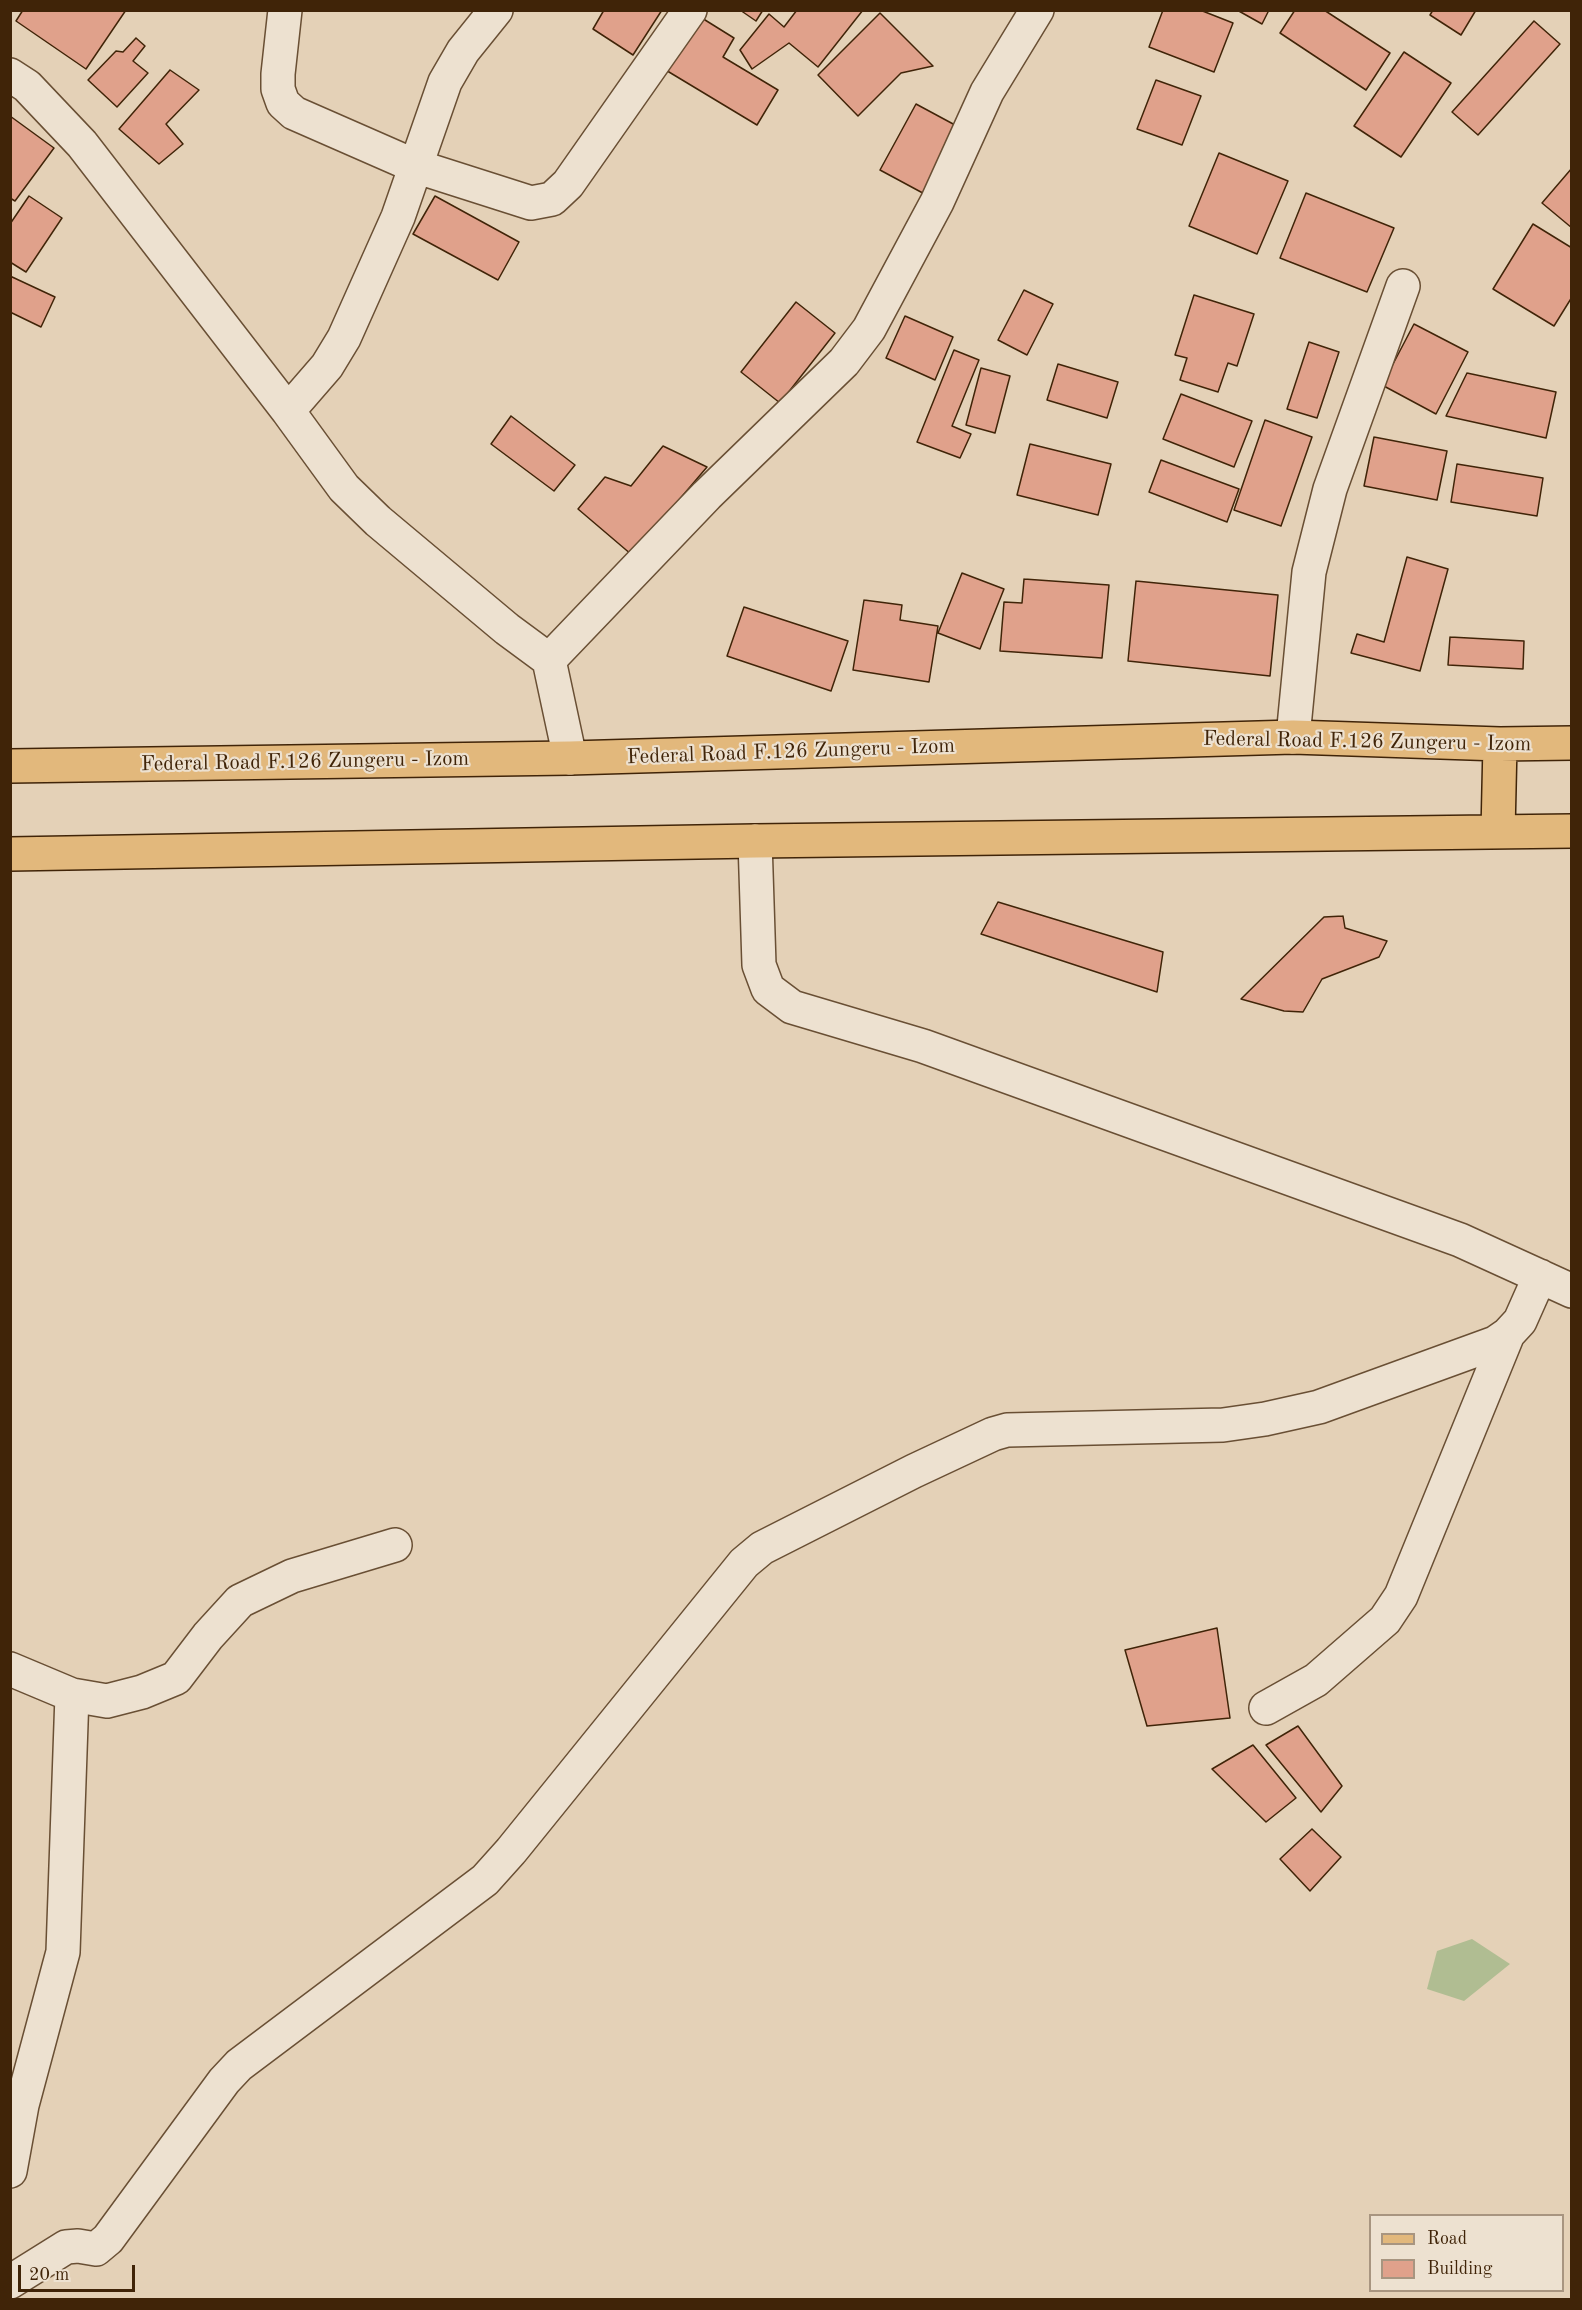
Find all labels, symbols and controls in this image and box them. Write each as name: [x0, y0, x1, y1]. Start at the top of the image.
street label: Federal Road F.126 Zungeru - Izom: [1203, 727, 1531, 757]
street label: Federal Road F.126 Zungeru - Izom: [626, 734, 956, 770]
street label: Federal Road F.126 Zungeru - Izom: [141, 747, 469, 777]
legend: [1369, 2214, 1564, 2292]
text: Road: [1427, 2230, 1467, 2248]
scale bar: [21, 2253, 138, 2291]
text: Building: [1427, 2260, 1492, 2278]
text: 20 m: [29, 2266, 69, 2284]

